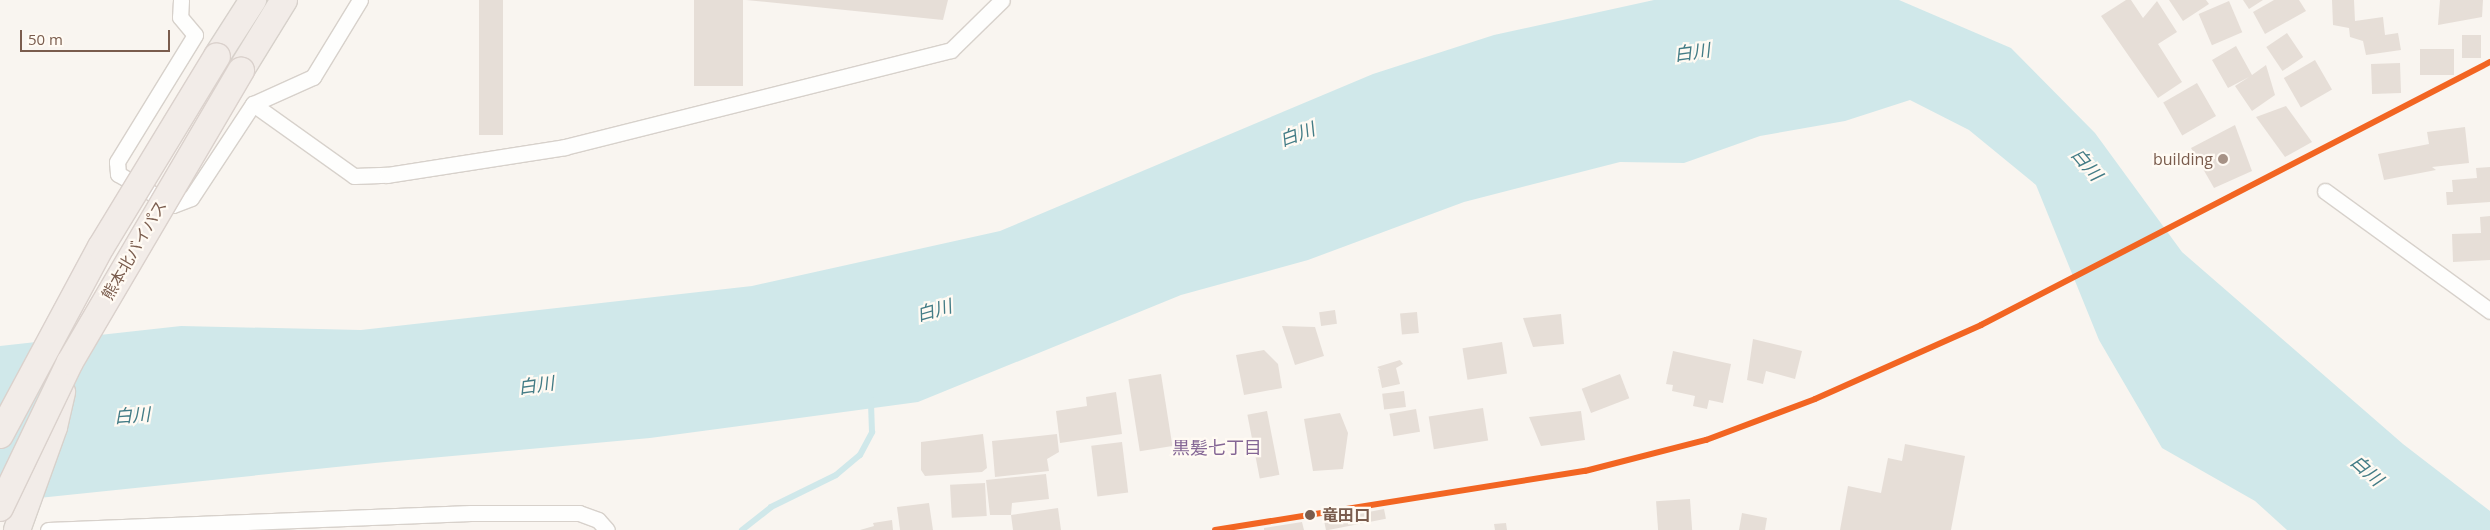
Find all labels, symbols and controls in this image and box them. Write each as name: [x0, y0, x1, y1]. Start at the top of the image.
scale bar: [22, 20, 172, 52]
text: 50 m: [28, 29, 63, 49]
water label: 白川: [1673, 39, 1711, 65]
water label: 白川: [1276, 118, 1318, 150]
water label: 白川: [2067, 143, 2107, 185]
place label: building: [2153, 149, 2213, 169]
marker: building: [2217, 153, 2229, 165]
street label: 熊本北バイパス: [98, 197, 170, 303]
water label: 白川: [914, 295, 954, 325]
water label: 白川: [517, 372, 555, 398]
water label: 白川: [113, 403, 151, 427]
district label: 黒髪七丁目: [1172, 436, 1262, 458]
water label: 白川: [2346, 450, 2388, 490]
place label: 竜田口: [1322, 505, 1370, 525]
marker: 竜田口: [1302, 507, 1318, 523]

